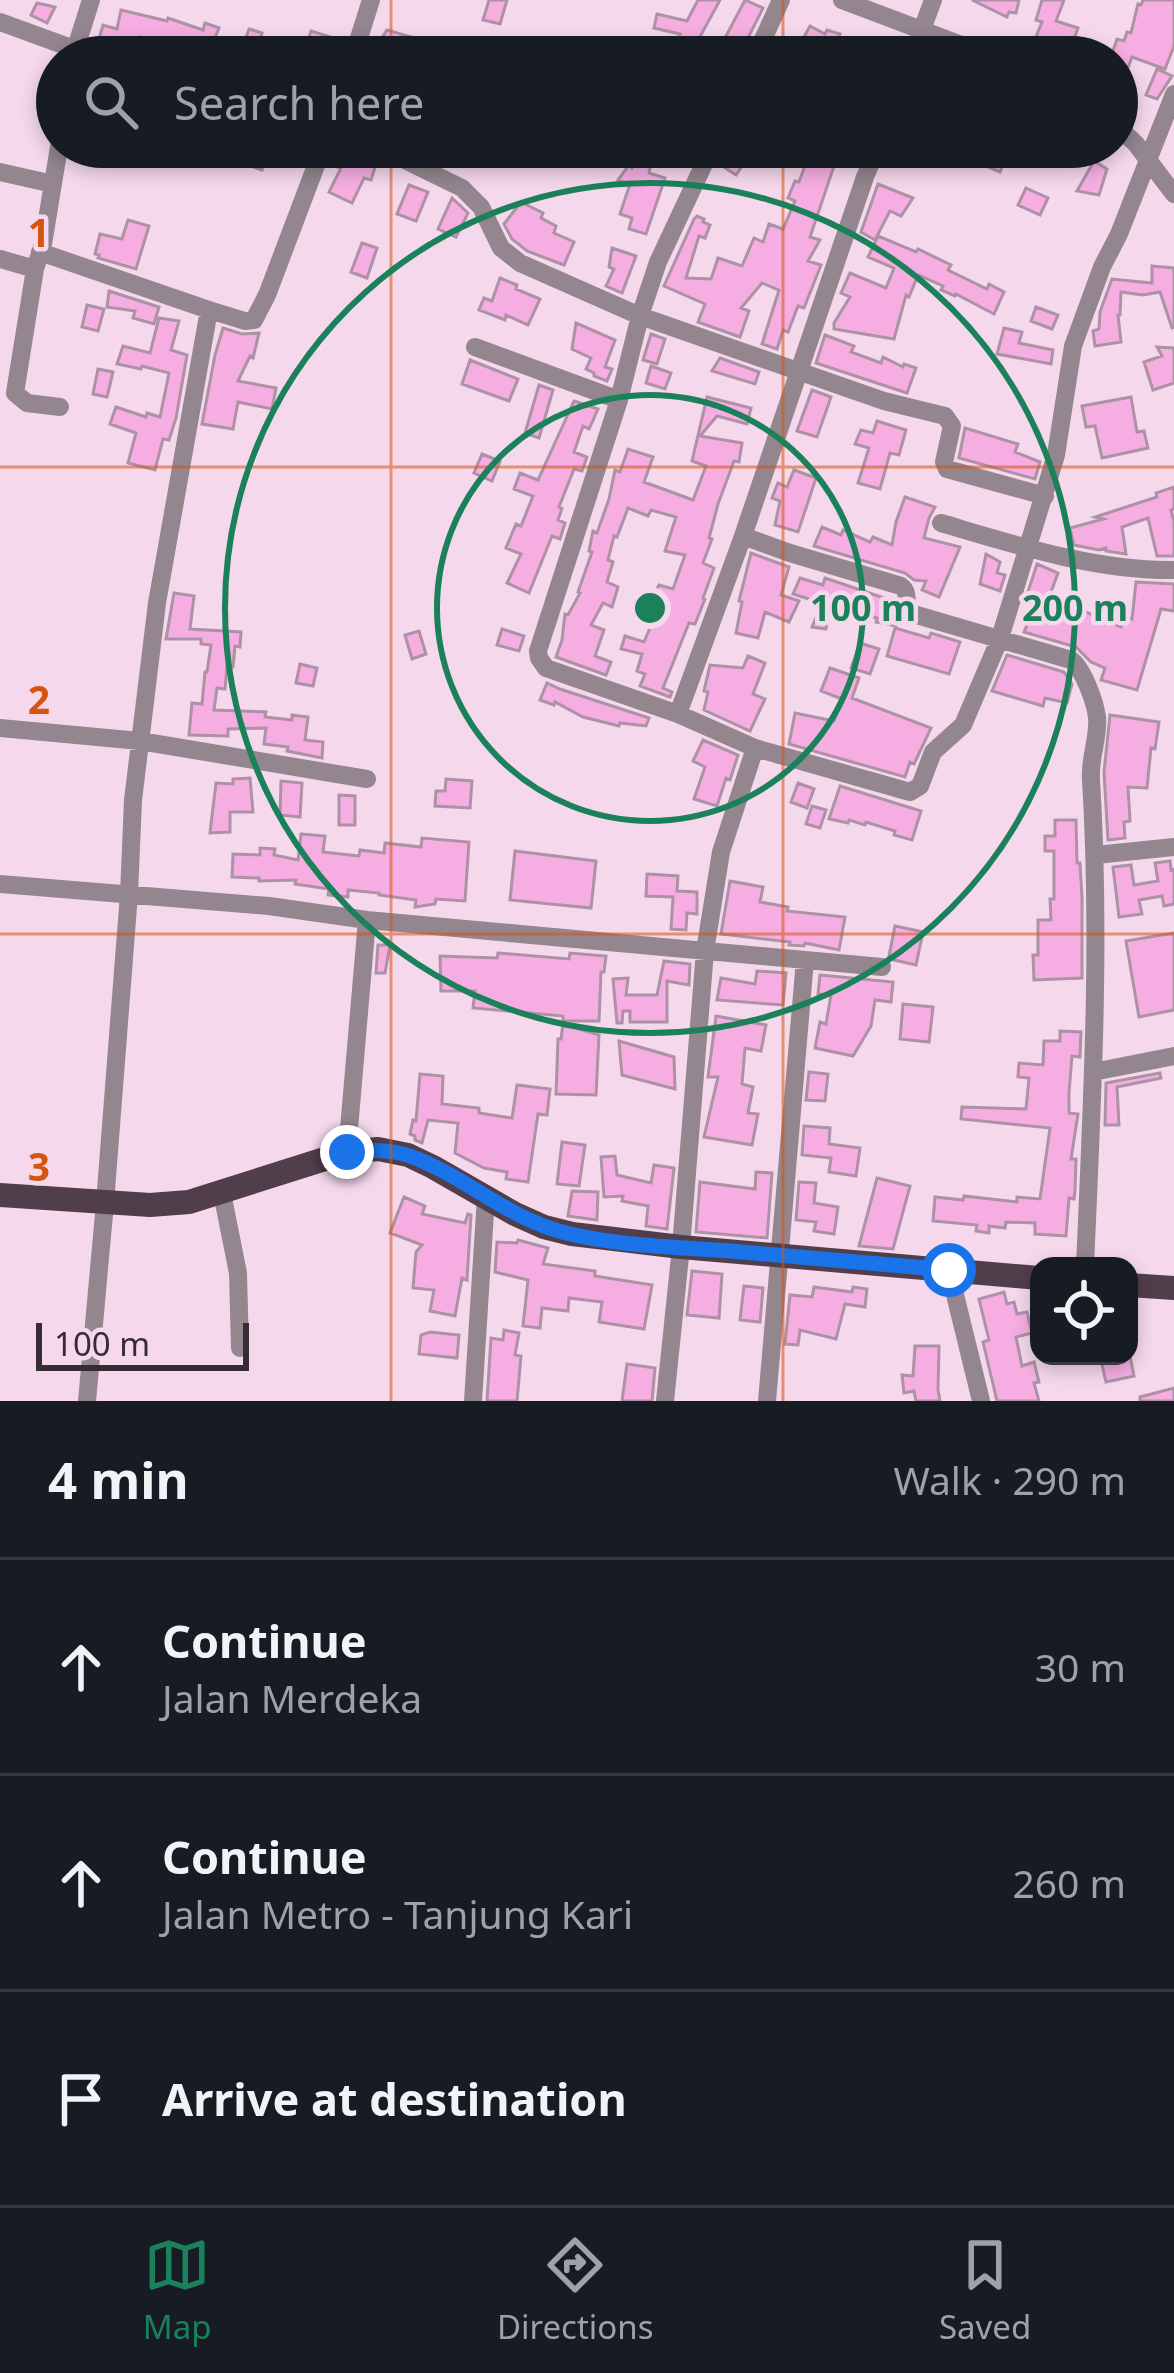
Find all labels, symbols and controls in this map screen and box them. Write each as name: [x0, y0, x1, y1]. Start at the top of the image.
search box: [36, 36, 1138, 168]
icon: search: [78, 69, 144, 135]
text: Search here: [174, 72, 424, 133]
text: 1: [28, 205, 50, 258]
text: 100 m: [810, 583, 916, 632]
text: 200 m: [1022, 583, 1128, 632]
centre of rings: [629, 587, 671, 629]
text: 2: [28, 672, 50, 725]
route end: [320, 1125, 374, 1179]
text: 3: [28, 1139, 50, 1192]
route start: [922, 1243, 976, 1297]
map controls: [1030, 1257, 1138, 1365]
button: locate: [1030, 1257, 1138, 1365]
scale bar: [36, 1317, 249, 1370]
text: 100 m: [54, 1321, 150, 1366]
text: 4 min: [48, 1444, 189, 1514]
text: Walk · 290 m: [893, 1453, 1126, 1506]
text: Continue: [162, 1610, 367, 1671]
icon: ahead: [48, 1634, 114, 1700]
text: 30 m: [1035, 1640, 1126, 1693]
text: Jalan Merdeka: [162, 1671, 422, 1724]
text: Continue: [162, 1826, 367, 1887]
icon: ahead: [48, 1850, 114, 1916]
text: 260 m: [1012, 1856, 1126, 1909]
text: Jalan Metro - Tanjung Kari: [162, 1887, 633, 1940]
icon: arrive: [48, 2066, 114, 2132]
text: Arrive at destination: [162, 2068, 627, 2129]
tab: Map: [143, 2232, 211, 2349]
tab: Directions: [497, 2232, 654, 2349]
tab: Saved: [939, 2232, 1031, 2349]

